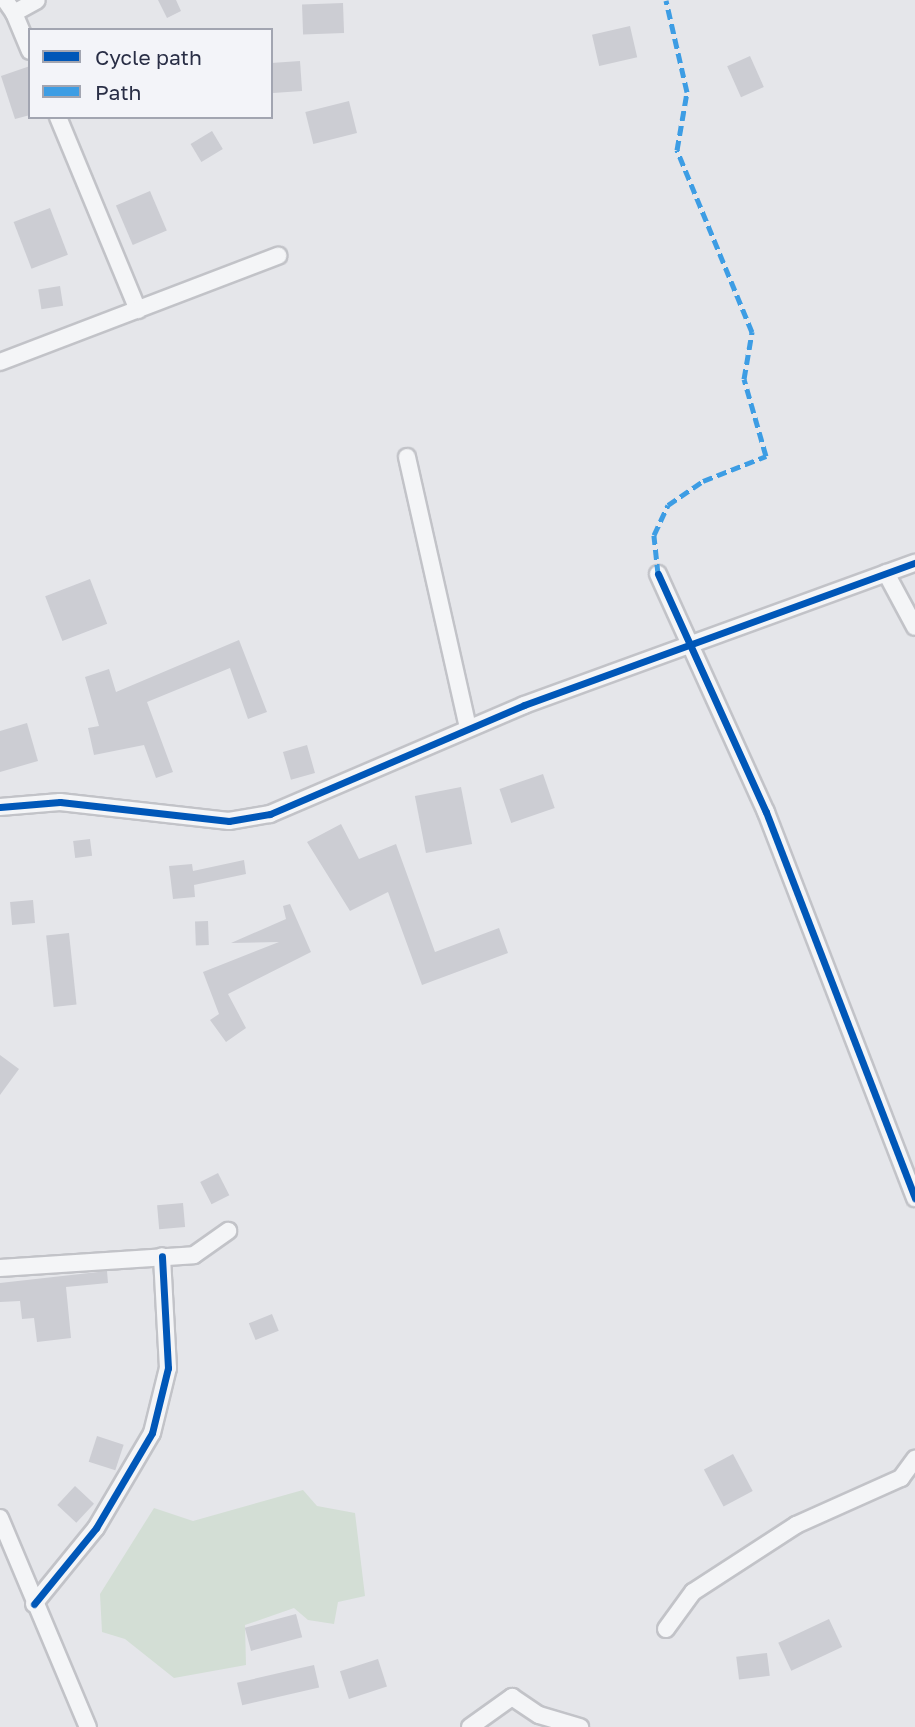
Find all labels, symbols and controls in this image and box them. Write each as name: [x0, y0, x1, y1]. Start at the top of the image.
legend: [28, 28, 273, 119]
text: Cycle path: [95, 44, 202, 70]
text: Path: [95, 79, 142, 105]

